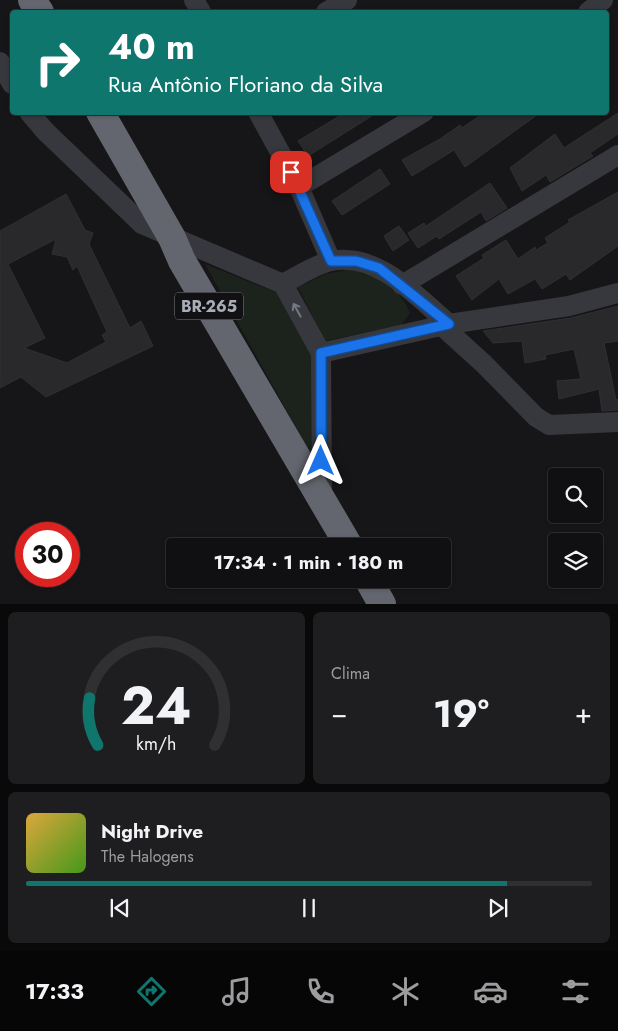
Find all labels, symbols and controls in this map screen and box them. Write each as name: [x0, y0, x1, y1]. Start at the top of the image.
text: 40 m: [108, 22, 195, 72]
icon: right: [25, 30, 90, 95]
text: Rua Antônio Floriano da Silva: [108, 68, 383, 100]
pin: [270, 151, 312, 193]
icon: arrive: [277, 158, 305, 186]
road number: BR-265: [175, 292, 243, 320]
one-way arrow: [292, 303, 302, 318]
position arrow: [294, 434, 346, 486]
map controls: [548, 468, 603, 588]
button: search: [548, 468, 603, 523]
speed limit sign: 30: [15, 522, 80, 587]
button: layers: [548, 533, 603, 588]
text: 17:34 · 1 min · 180 m: [214, 549, 403, 576]
text: Clima: [331, 662, 370, 685]
text: 24: [121, 668, 192, 744]
text: 19°: [433, 686, 489, 741]
text: −: [331, 693, 348, 734]
text: +: [575, 693, 592, 734]
text: km/h: [136, 731, 177, 757]
text: Night Drive: [101, 818, 203, 845]
text: The Halogens: [101, 845, 194, 868]
icon: previous: [106, 894, 134, 922]
icon: pause: [295, 894, 323, 922]
icon: next: [484, 894, 512, 922]
icon: directions: [134, 974, 169, 1009]
icon: music: [219, 974, 254, 1009]
icon: phone: [303, 974, 338, 1009]
icon: climate: [388, 974, 423, 1009]
icon: car: [473, 974, 508, 1009]
icon: filters: [558, 974, 593, 1009]
text: 17:33: [25, 975, 84, 1007]

